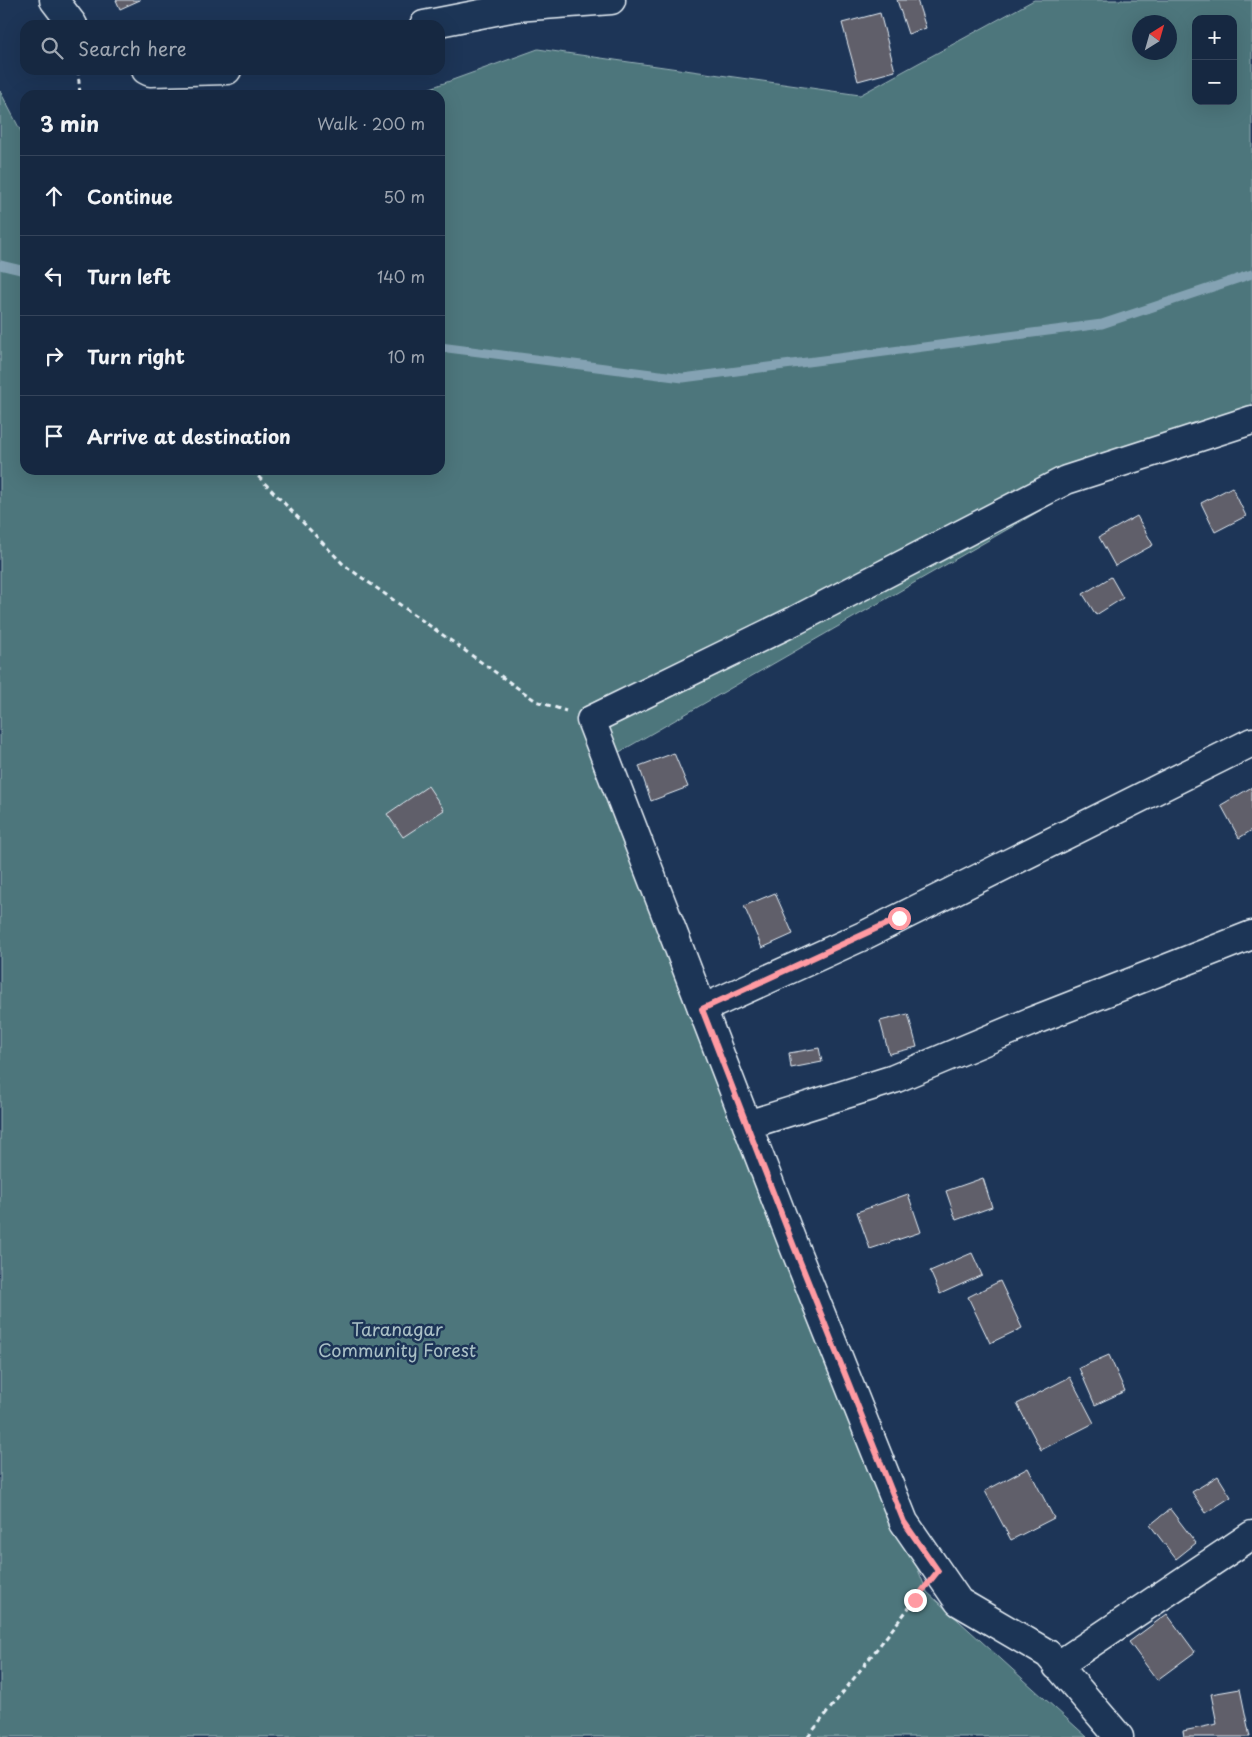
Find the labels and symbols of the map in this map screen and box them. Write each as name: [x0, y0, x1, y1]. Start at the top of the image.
north arrow: [1132, 15, 1177, 60]
route start: [888, 907, 911, 930]
park label: Taranagar Community Forest: [318, 1315, 476, 1363]
route end: [904, 1589, 927, 1612]

